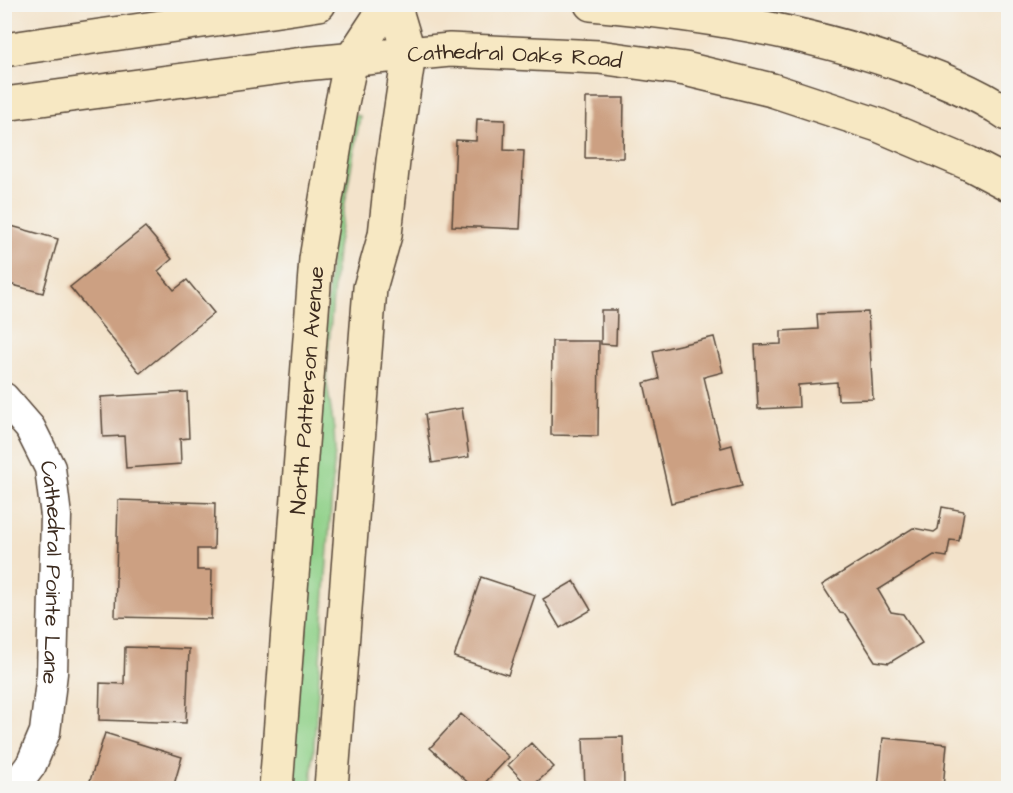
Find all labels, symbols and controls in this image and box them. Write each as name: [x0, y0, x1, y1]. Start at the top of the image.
street label: Cathedral Oaks Road: [406, 36, 624, 77]
street label: North Patterson Avenue: [283, 265, 332, 515]
street label: Cathedral Pointe Lane: [31, 455, 70, 686]

